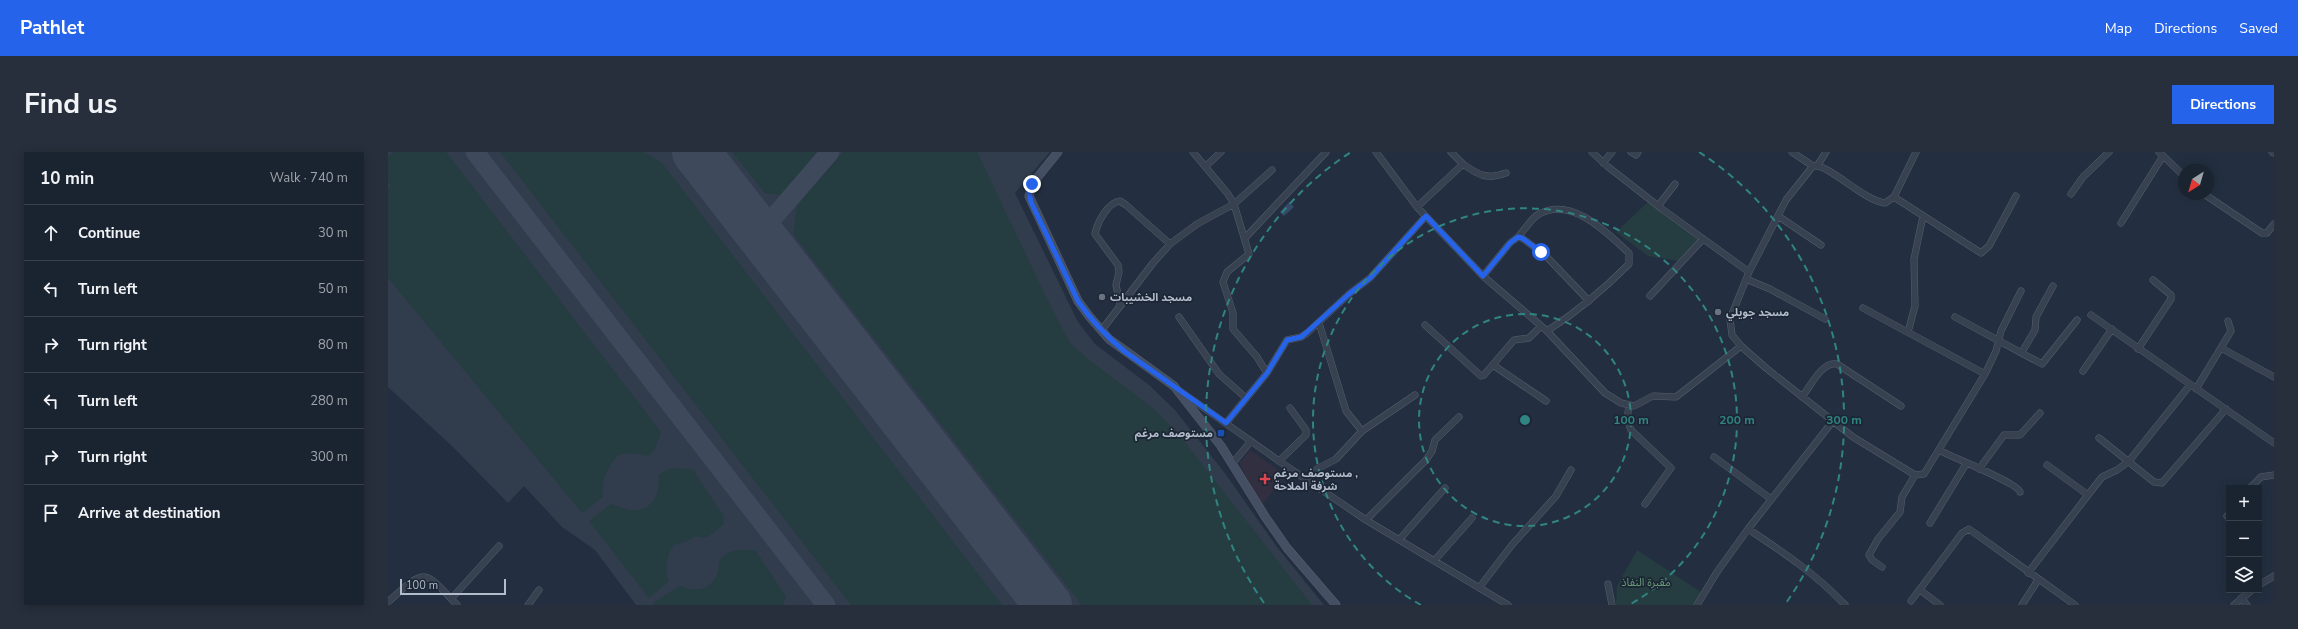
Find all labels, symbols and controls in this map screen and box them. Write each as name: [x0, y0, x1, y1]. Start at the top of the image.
text: Pathlet: [20, 15, 84, 41]
text: Map: [2105, 19, 2132, 38]
text: Directions: [2154, 19, 2217, 38]
text: Saved: [2239, 19, 2278, 38]
text: Find us: [24, 85, 118, 123]
button: Directions: [2172, 85, 2274, 124]
north arrow: [2178, 164, 2214, 200]
text: 10 min: [40, 167, 94, 190]
text: Walk · 740 m: [270, 169, 348, 187]
route end: [1023, 175, 1041, 193]
icon: ahead: [40, 222, 62, 244]
text: Continue: [78, 223, 140, 243]
text: 30 m: [318, 224, 348, 242]
route start: [1532, 243, 1550, 261]
icon: left: [40, 278, 62, 300]
text: Turn left: [78, 279, 137, 299]
text: 50 m: [318, 280, 348, 298]
place label: مسجد الخشيبات: [1110, 290, 1192, 305]
marker: مسجد الخشيبات: [1097, 292, 1107, 302]
place label: مسجد جويلي: [1726, 305, 1789, 321]
marker: مسجد جويلي: [1713, 307, 1723, 317]
icon: right: [40, 334, 62, 356]
text: Turn right: [78, 335, 147, 355]
text: 80 m: [318, 336, 348, 354]
icon: left: [40, 390, 62, 412]
text: Turn left: [78, 391, 137, 411]
text: 280 m: [310, 392, 348, 410]
text: 100 m: [1613, 412, 1649, 428]
text: 200 m: [1719, 412, 1755, 428]
text: 300 m: [1826, 412, 1862, 428]
centre of rings: [1518, 413, 1532, 427]
place label: مستوصف مرغم: [1135, 426, 1213, 442]
marker: مستوصف مرغم: [1216, 428, 1226, 438]
icon: right: [40, 446, 62, 468]
text: Turn right: [78, 447, 147, 467]
text: 300 m: [310, 448, 348, 466]
place label: مستوصف مرغم , شرفة الملاحة: [1274, 466, 1358, 494]
marker: مستوصف مرغم , شرفة الملاحة: [1259, 473, 1271, 485]
map controls: [2226, 485, 2262, 593]
button: +: [2226, 485, 2262, 521]
icon: arrive: [40, 502, 62, 524]
text: Arrive at destination: [78, 503, 221, 523]
button: −: [2226, 521, 2262, 557]
button: layers: [2226, 557, 2262, 593]
park label: مقبرة النفاذ: [1621, 575, 1671, 590]
scale bar: [400, 577, 506, 596]
text: 100 m: [406, 578, 438, 593]

